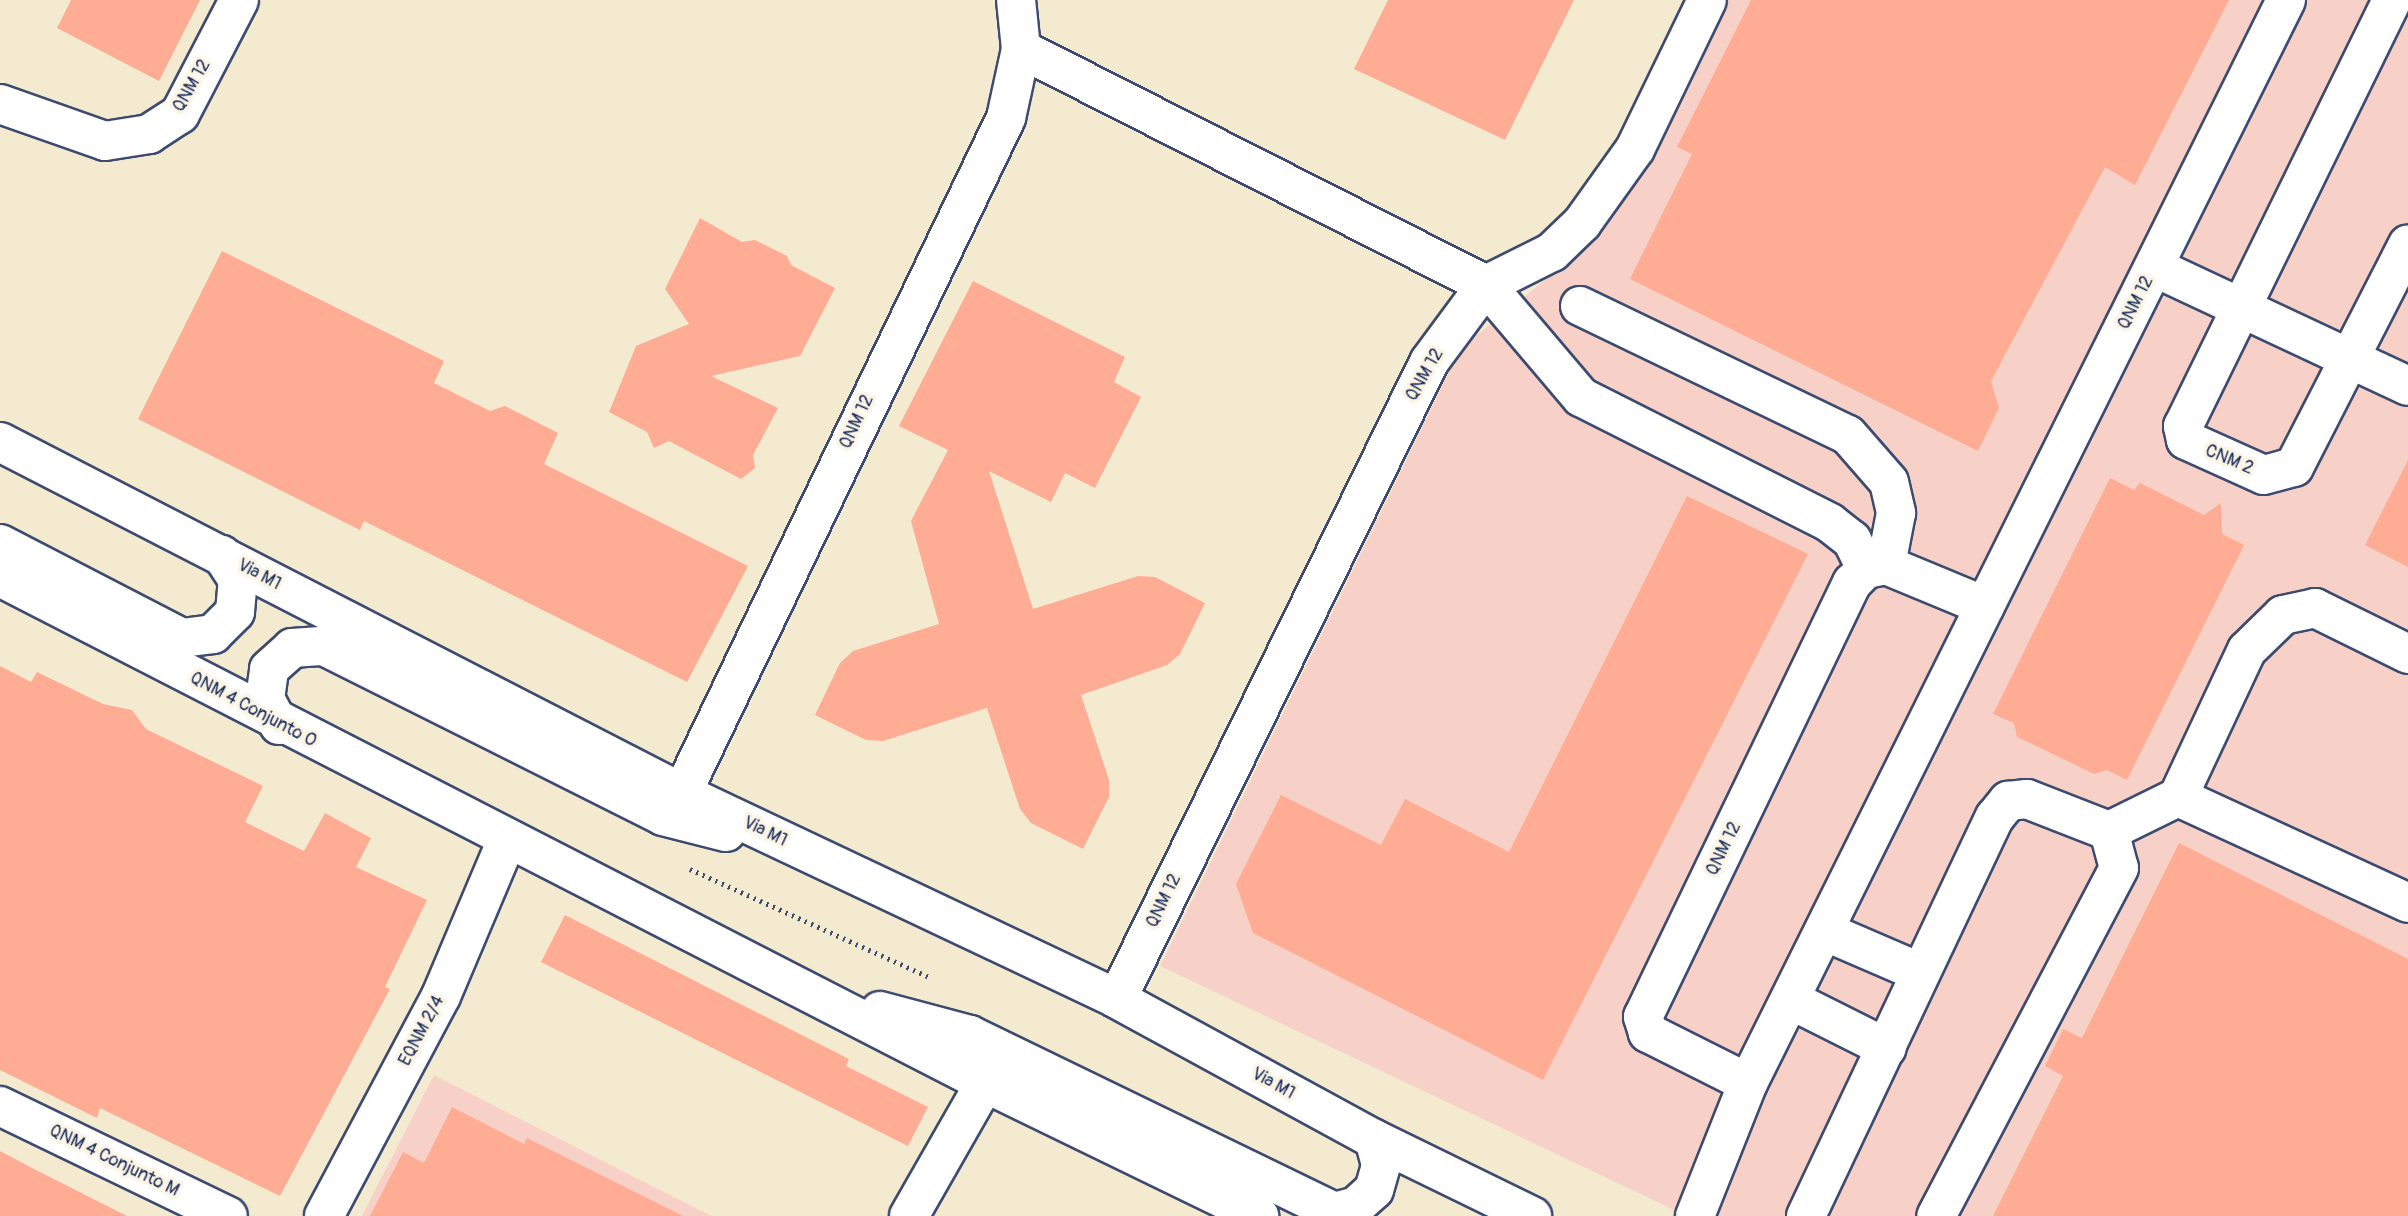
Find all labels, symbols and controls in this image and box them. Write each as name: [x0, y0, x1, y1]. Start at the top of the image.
street label: QNM 12: [168, 56, 216, 116]
street label: QNM 12: [2113, 273, 2159, 333]
street label: QNM 12: [1401, 345, 1449, 405]
street label: QNM 12: [835, 392, 879, 452]
street label: CNM 2: [2202, 440, 2256, 480]
street label: Via M1: [234, 555, 284, 595]
street label: QNM 4 Conjunto O: [186, 668, 320, 752]
street label: Via M1: [739, 812, 791, 852]
street label: QNM 12: [1702, 819, 1746, 879]
street label: QNM 12: [1142, 871, 1186, 931]
street label: EQNM 2/4: [395, 992, 449, 1070]
street label: Via M1: [1248, 1063, 1298, 1105]
street label: QNM 4 Conjunto M: [46, 1120, 182, 1202]

